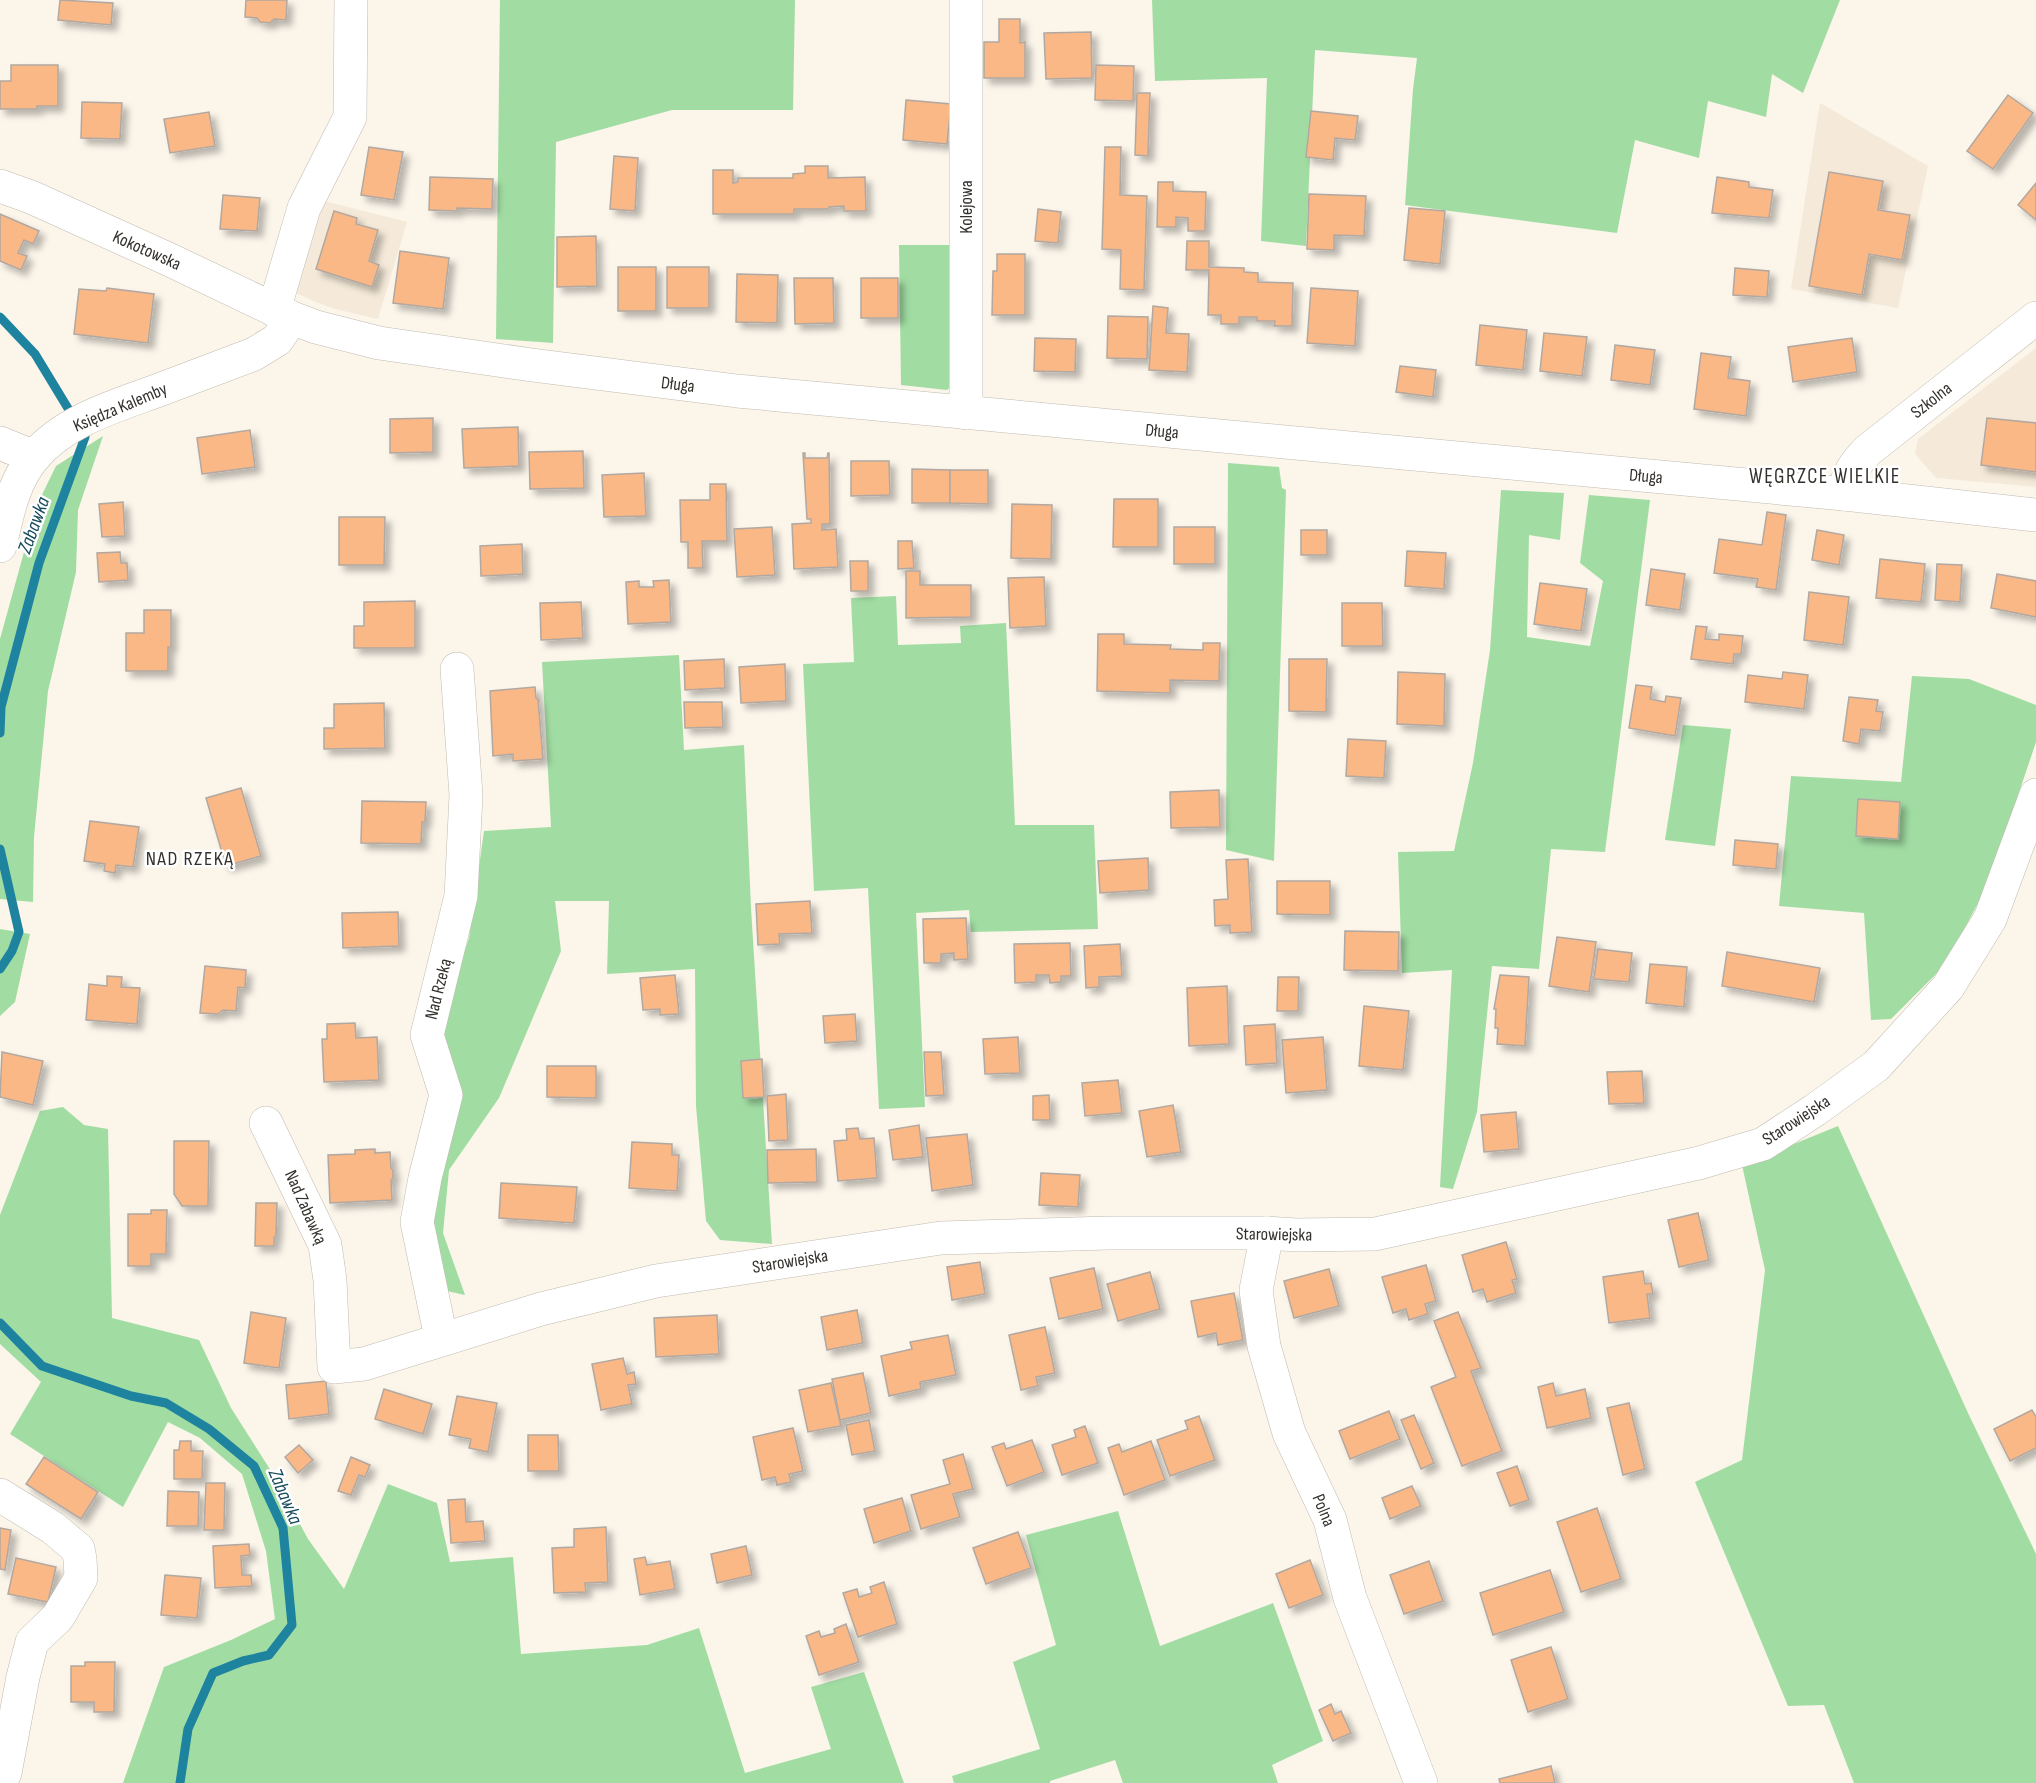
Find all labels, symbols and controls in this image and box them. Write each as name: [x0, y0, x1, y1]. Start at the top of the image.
street label: Kolejowa: [956, 180, 977, 234]
street label: Kokotowska: [109, 226, 184, 275]
street label: Długa: [660, 372, 696, 397]
street label: Księdza Kalemby: [70, 378, 170, 437]
street label: Szkolna: [1907, 378, 1956, 423]
street label: Długa: [1144, 420, 1180, 443]
district label: WĘGRZCE WIELKIE: [1749, 464, 1901, 489]
street label: Długa: [1628, 465, 1664, 488]
water label: Zabawka: [12, 494, 55, 558]
district label: NAD RZEKĄ: [146, 847, 234, 871]
street label: Nad Rzeką: [421, 956, 456, 1022]
street label: Starowiejska: [1758, 1091, 1834, 1150]
street label: Nad Zabawką: [280, 1167, 331, 1248]
street label: Starowiejska: [1236, 1223, 1312, 1246]
street label: Starowiejska: [751, 1245, 830, 1278]
water label: Zabawka: [262, 1464, 308, 1528]
street label: Polna: [1308, 1491, 1339, 1529]

